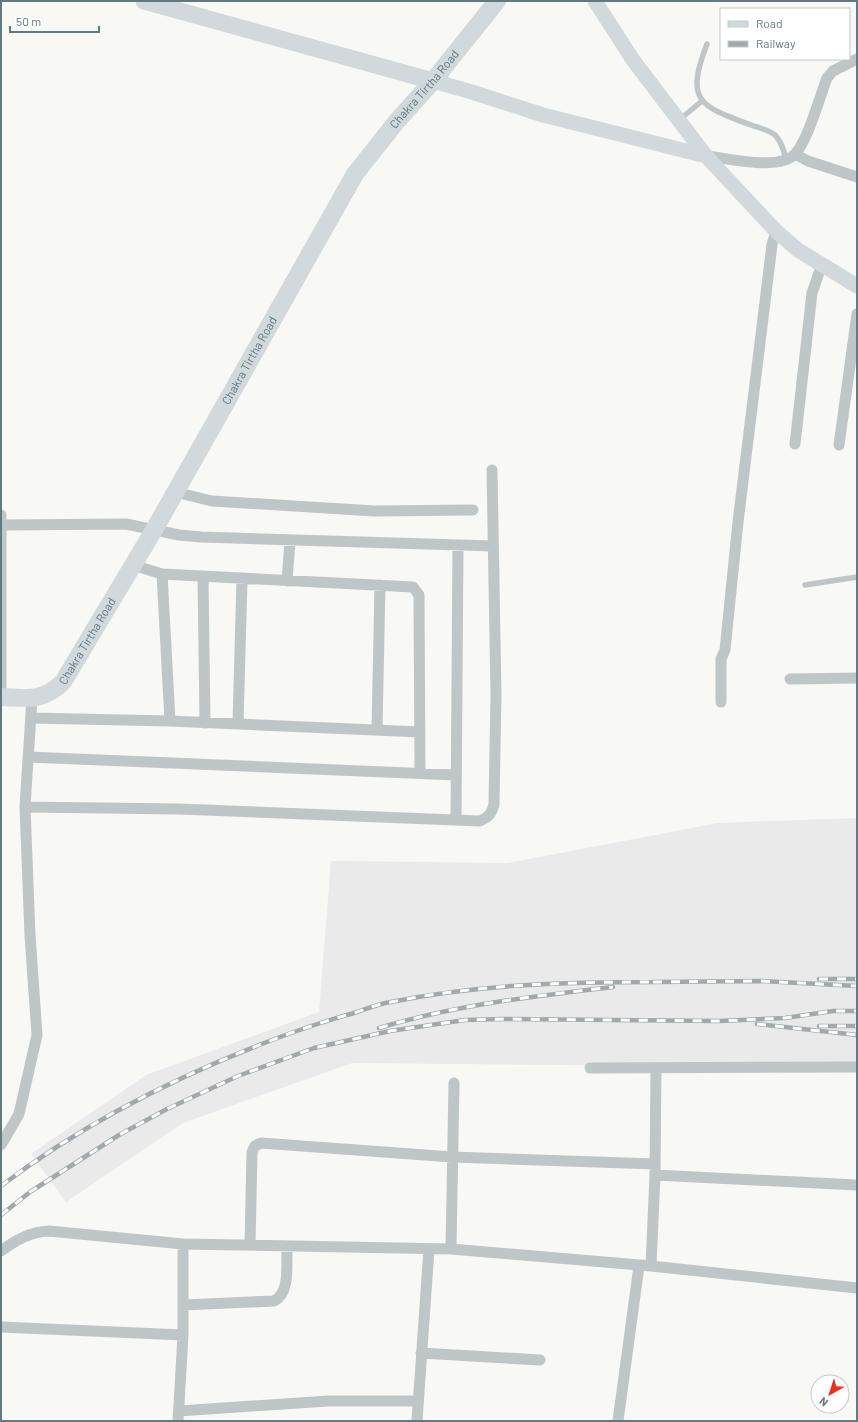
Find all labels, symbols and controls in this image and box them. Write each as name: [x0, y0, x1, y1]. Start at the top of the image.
scale bar: [10, 8, 99, 34]
legend: [720, 8, 850, 60]
text: 50 m: [16, 14, 41, 28]
text: Road: [756, 16, 783, 30]
text: Railway: [756, 36, 796, 50]
street label: Chakra Tirtha Road: [386, 47, 461, 131]
street label: Chakra Tirtha Road: [218, 314, 279, 407]
street label: Chakra Tirtha Road: [55, 595, 118, 687]
north arrow: [810, 1374, 850, 1414]
text: N: [816, 1395, 830, 1410]

